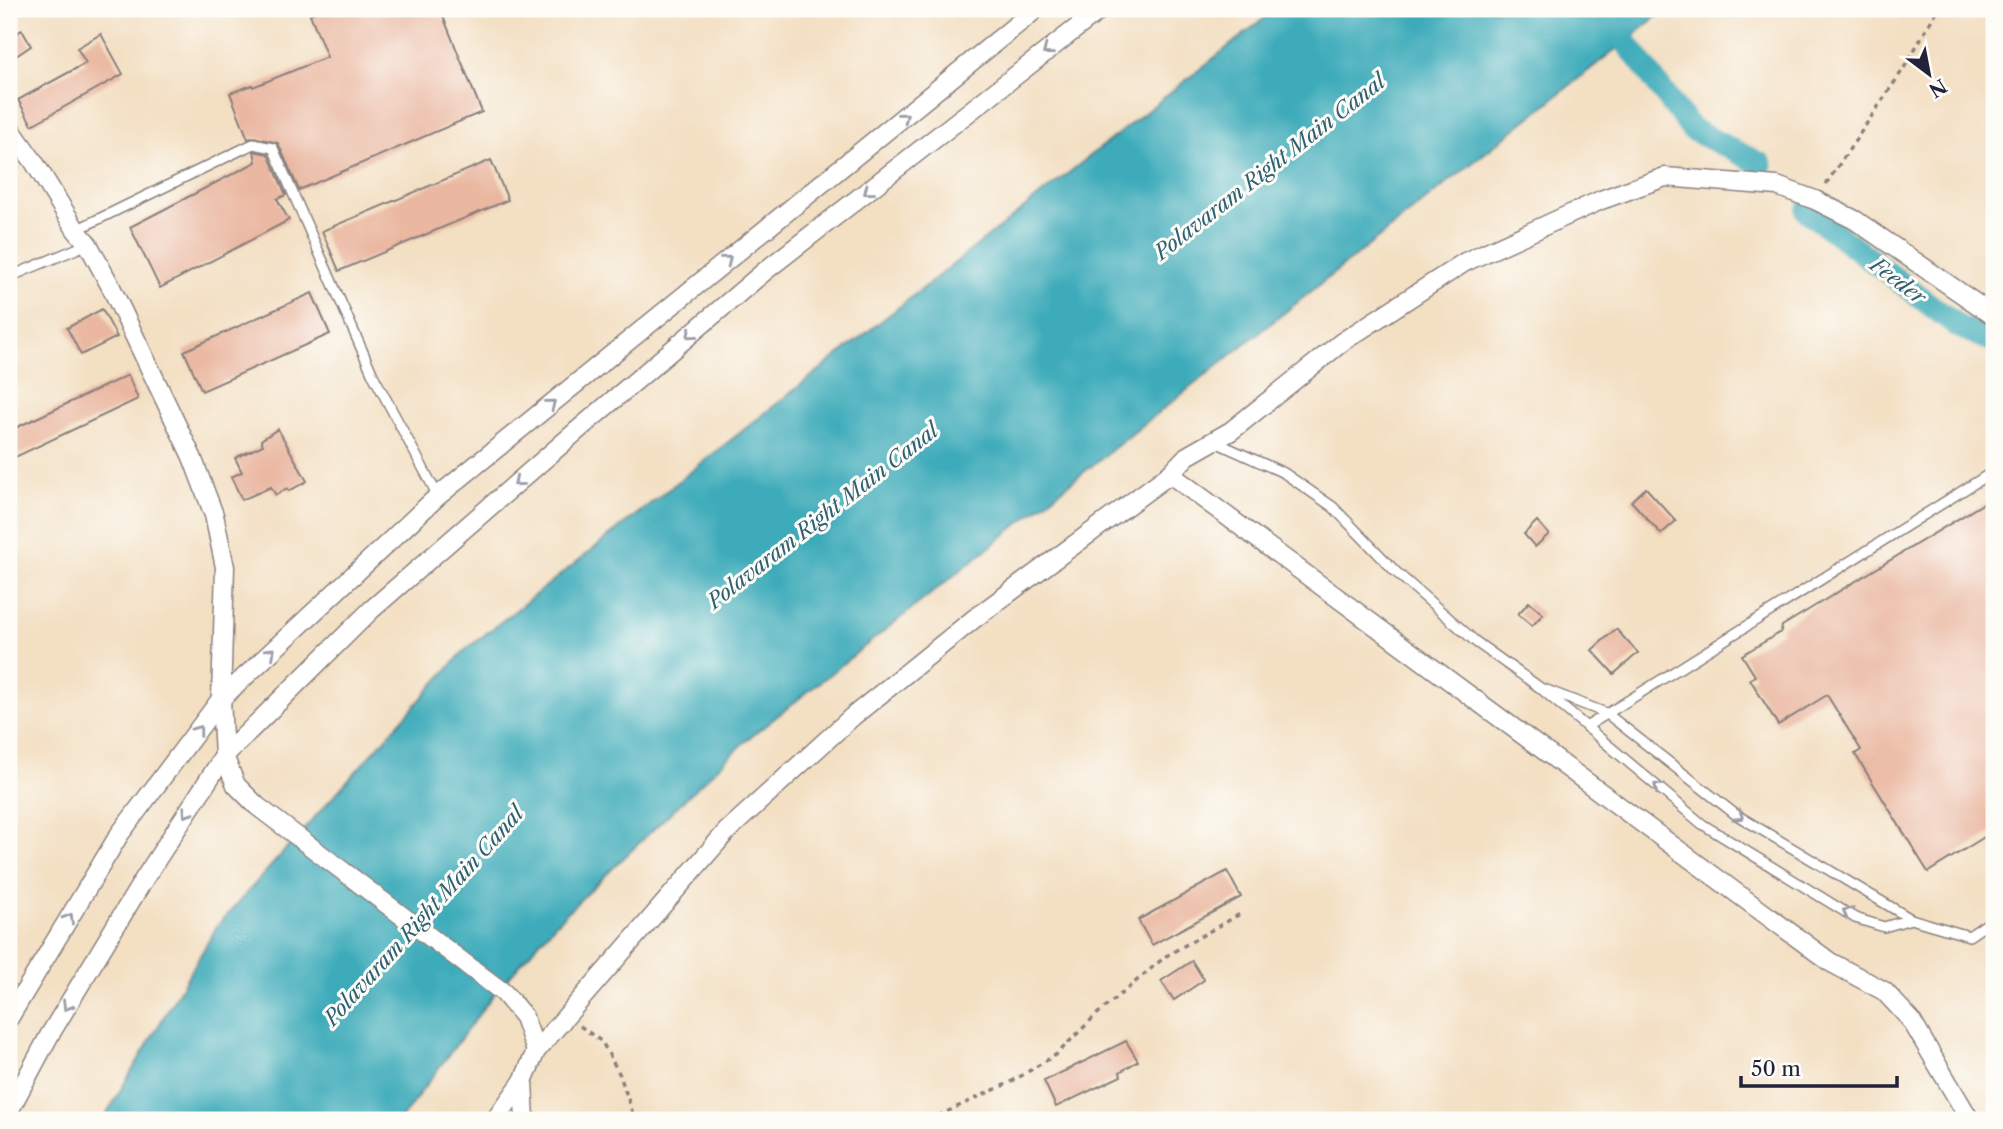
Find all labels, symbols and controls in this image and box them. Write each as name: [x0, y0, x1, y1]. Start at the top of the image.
north arrow: [1895, 38, 1965, 108]
one-way arrow: [1042, 42, 1055, 55]
water label: Polavaram Right Main Canal: [1148, 67, 1392, 266]
text: N: [1925, 74, 1951, 102]
one-way arrow: [896, 112, 908, 125]
one-way arrow: [863, 182, 875, 195]
water label: Feeder: [1864, 250, 1932, 310]
one-way arrow: [720, 256, 732, 269]
one-way arrow: [686, 326, 699, 338]
one-way arrow: [543, 400, 556, 412]
water label: Polavaram Right Main Canal: [701, 416, 945, 615]
one-way arrow: [513, 474, 526, 486]
one-way arrow: [263, 648, 276, 661]
one-way arrow: [189, 725, 202, 738]
one-way arrow: [1653, 783, 1666, 795]
water label: Polavaram Right Main Canal: [317, 799, 530, 1032]
one-way arrow: [183, 805, 195, 818]
one-way arrow: [1732, 807, 1745, 820]
one-way arrow: [1841, 908, 1854, 921]
one-way arrow: [61, 912, 74, 925]
one-way arrow: [62, 998, 75, 1011]
scale bar: [1741, 1045, 1896, 1089]
text: 50 m: [1751, 1056, 1801, 1081]

